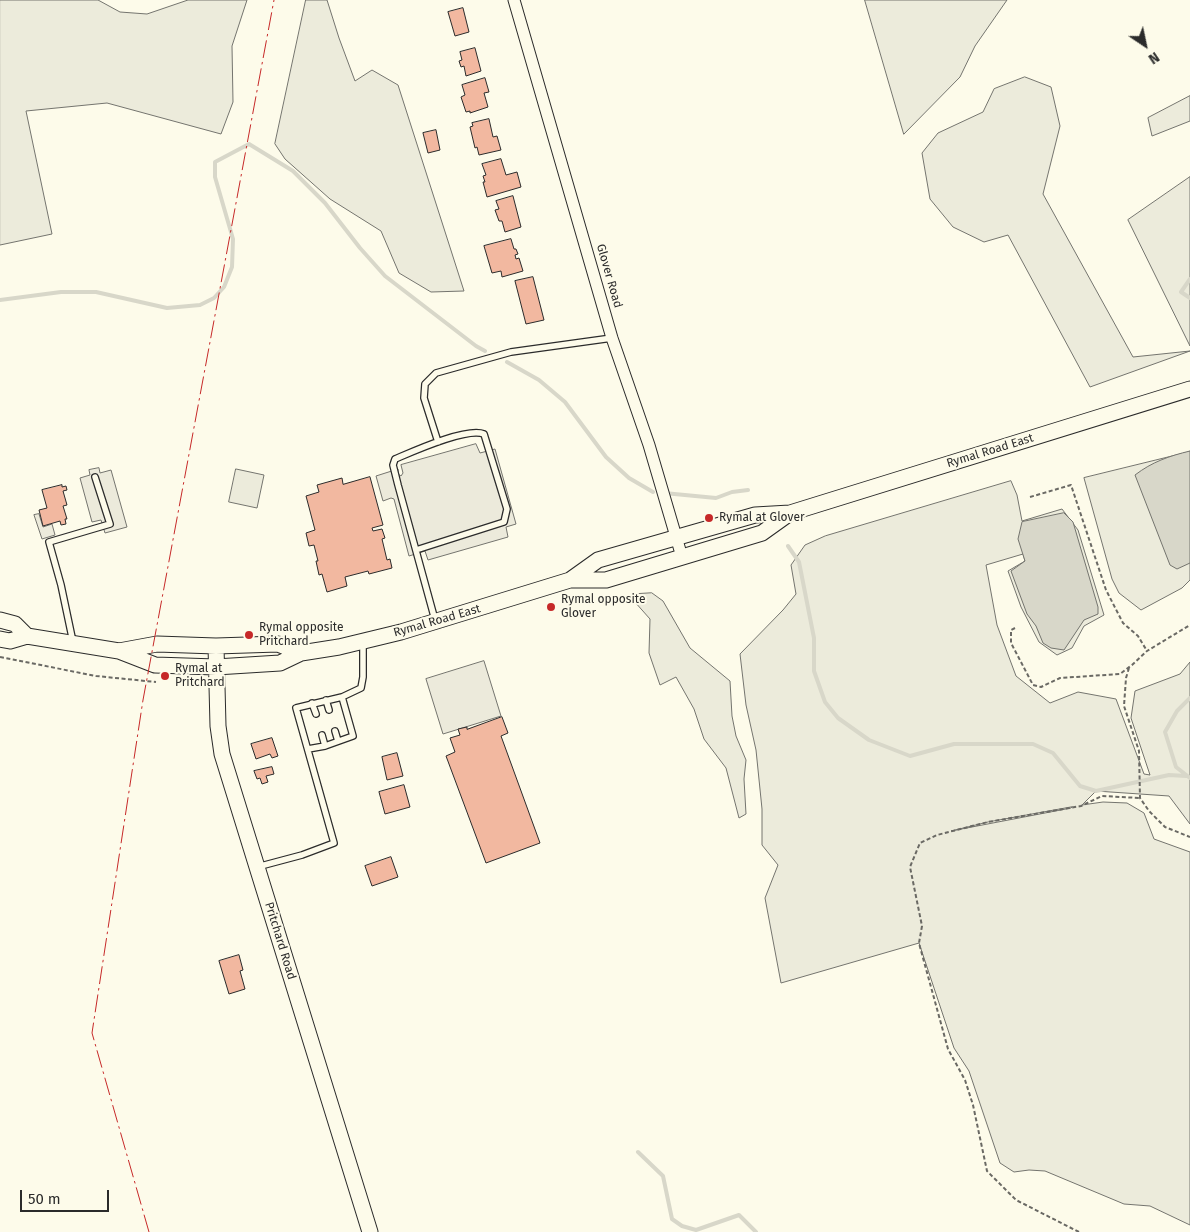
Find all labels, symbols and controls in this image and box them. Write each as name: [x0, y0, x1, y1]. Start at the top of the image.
north arrow: [1120, 20, 1170, 70]
text: N: [1145, 48, 1162, 67]
street label: Glover Road: [593, 242, 625, 310]
street label: Rymal Road East: [945, 431, 1035, 471]
place label: Rymal at Glover: [719, 511, 805, 525]
marker: Rymal at Glover: [703, 512, 715, 524]
place label: Rymal opposite Glover: [561, 593, 646, 621]
marker: Rymal opposite Glover: [545, 601, 557, 613]
street label: Rymal Road East: [392, 602, 482, 640]
place label: Rymal opposite Pritchard: [259, 621, 344, 649]
marker: Rymal opposite Pritchard: [243, 629, 255, 641]
place label: Rymal at Pritchard: [175, 662, 225, 690]
marker: Rymal at Pritchard: [159, 670, 171, 682]
street label: Pritchard Road: [261, 900, 299, 982]
scale bar: [22, 1180, 111, 1212]
text: 50 m: [28, 1190, 61, 1208]

